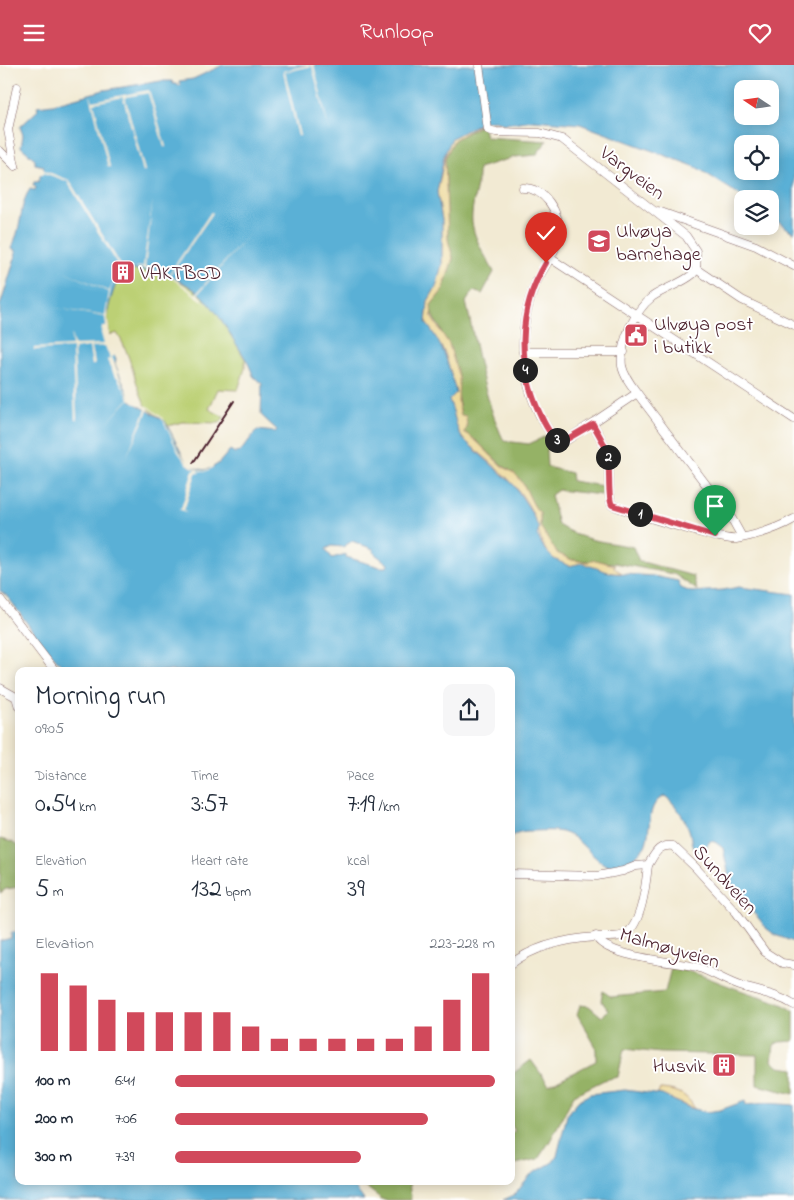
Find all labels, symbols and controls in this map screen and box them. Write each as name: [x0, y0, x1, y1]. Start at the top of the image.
text: Runloop: [360, 17, 434, 49]
icon: menu: [20, 19, 48, 47]
icon: heart: [746, 19, 774, 47]
north arrow: [734, 80, 779, 125]
map controls: [734, 80, 779, 235]
button: locate: [734, 135, 779, 180]
street label: Vargveien: [591, 139, 670, 209]
button: layers: [734, 190, 779, 235]
pin: [525, 212, 567, 263]
place label: Ulvøya barnehage: [616, 218, 701, 271]
icon: check: [532, 219, 560, 247]
school or university icon: Ulvøya barnehage: [586, 228, 612, 254]
building icon: VAKTBOD: [110, 259, 136, 285]
place label: VAKTBOD: [139, 260, 221, 289]
place label: Ulvøya post i butikk: [654, 311, 753, 363]
public building icon: Ulvøya post i butikk: [623, 322, 649, 348]
pin: 4: [512, 357, 538, 383]
text: 4: [523, 360, 528, 381]
pin: 3: [544, 427, 570, 453]
text: 3: [555, 430, 560, 451]
pin: 2: [596, 445, 620, 469]
text: 2: [605, 447, 612, 468]
pin: [694, 485, 736, 536]
icon: arrive: [701, 492, 729, 520]
pin: 1: [628, 501, 652, 527]
text: 1: [638, 504, 643, 525]
text: Morning run: [35, 677, 166, 718]
button: share: [443, 684, 495, 736]
text: 09:05: [35, 717, 64, 741]
text: Distance: [35, 766, 87, 787]
text: Time: [191, 766, 219, 787]
text: Pace: [347, 766, 374, 787]
text: 0.54: [35, 787, 76, 823]
text: 3:57: [191, 787, 228, 823]
text: 7:19: [347, 787, 375, 823]
text: km: [76, 797, 96, 818]
text: /km: [375, 797, 400, 818]
street label: Sundveien: [685, 839, 763, 922]
text: Elevation: [35, 851, 86, 872]
text: Heart rate: [191, 851, 248, 872]
text: kcal: [347, 851, 369, 872]
text: 5: [35, 872, 49, 908]
text: 132: [191, 872, 222, 908]
text: 39: [347, 872, 365, 908]
text: m: [49, 882, 64, 903]
text: bpm: [222, 882, 251, 903]
street label: Malmøyveien: [616, 921, 723, 978]
text: Elevation: [35, 932, 94, 956]
text: 223–228 m: [430, 932, 495, 956]
building icon: Husvik: [711, 1052, 737, 1078]
place label: Husvik: [653, 1053, 706, 1082]
text: 100 m: [35, 1069, 70, 1093]
text: 6:41: [115, 1069, 135, 1093]
text: 200 m: [35, 1107, 73, 1131]
text: 7:06: [115, 1107, 137, 1131]
text: 300 m: [35, 1145, 72, 1169]
text: 7:39: [115, 1145, 134, 1169]

